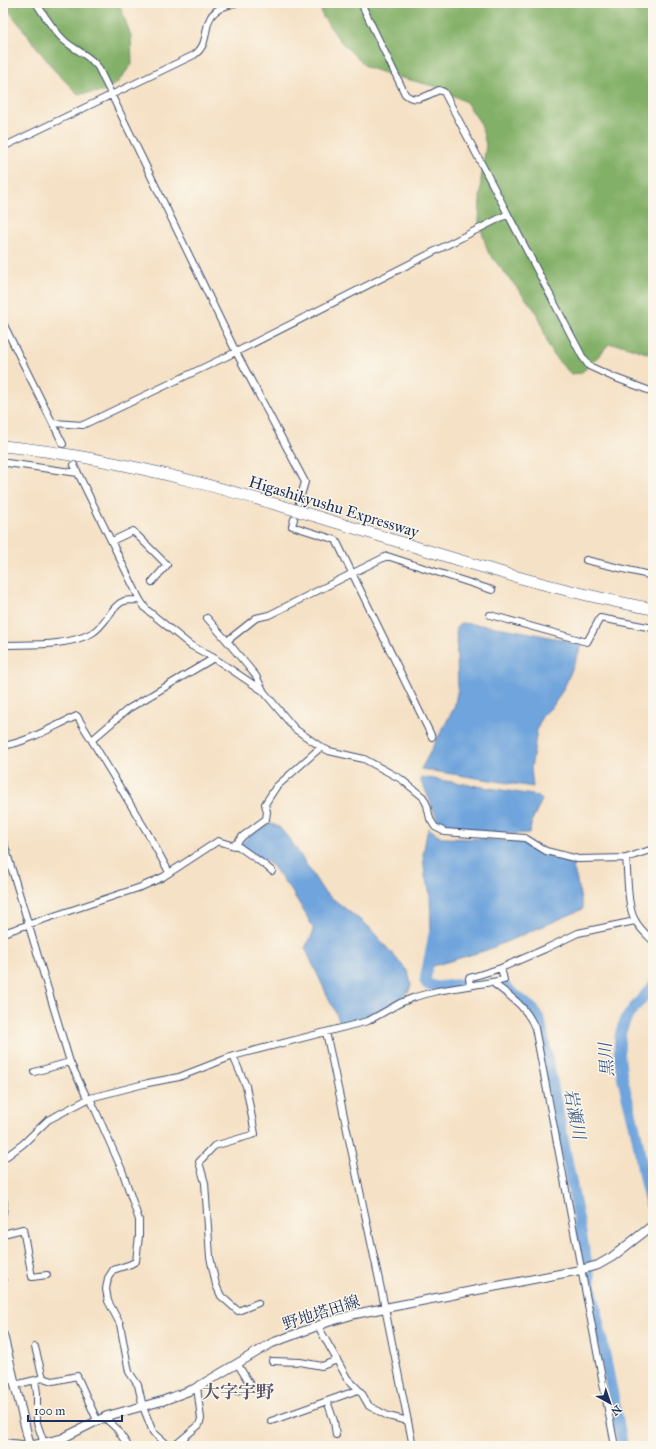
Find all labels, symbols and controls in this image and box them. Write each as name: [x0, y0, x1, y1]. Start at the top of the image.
street label: Higashikyushu Expressway: [246, 472, 422, 543]
water label: 黒川: [595, 1040, 618, 1078]
water label: 岩瀬川: [559, 1087, 590, 1143]
street label: 野地塔田線: [280, 1291, 362, 1334]
district label: 大字宇野: [202, 1381, 275, 1403]
north arrow: [590, 1383, 630, 1423]
scale bar: [28, 1397, 122, 1423]
text: N: [608, 1402, 624, 1419]
text: 100 m: [34, 1404, 65, 1418]

